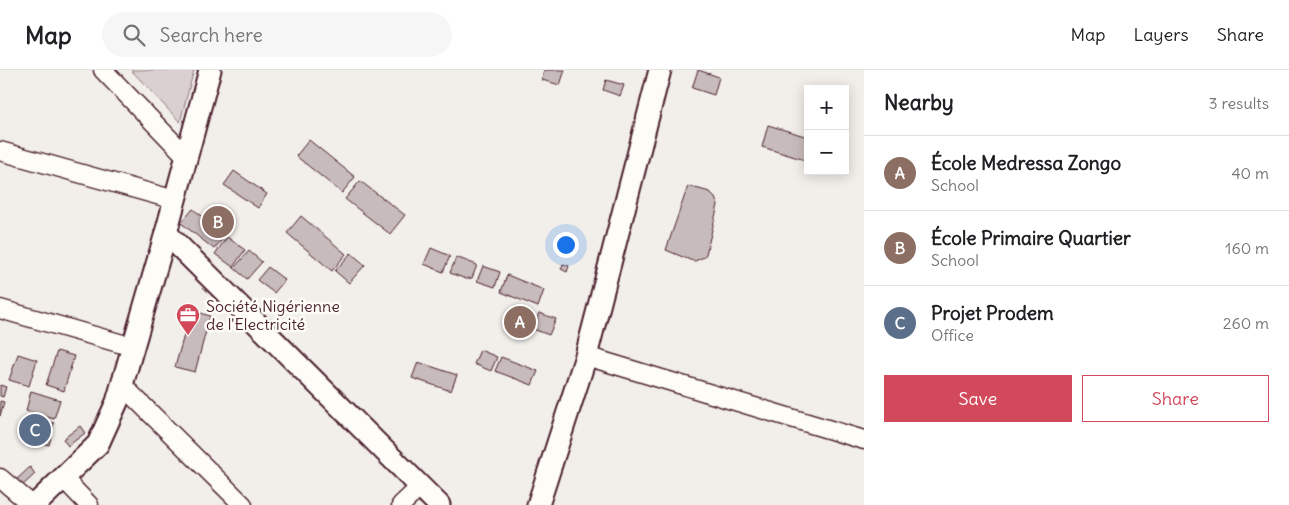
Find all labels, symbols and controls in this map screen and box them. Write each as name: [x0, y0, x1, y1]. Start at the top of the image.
search box: [102, 12, 452, 57]
text: Map: [25, 20, 72, 50]
icon: search: [120, 21, 148, 49]
text: Search here: [160, 23, 263, 47]
text: Map: [1070, 23, 1105, 46]
text: Layers: [1133, 23, 1189, 46]
text: Share: [1217, 23, 1264, 46]
map controls: [804, 85, 849, 175]
button: +: [804, 85, 849, 130]
text: Nearby: [884, 89, 954, 116]
text: 3 results: [1209, 93, 1269, 113]
button: −: [804, 130, 849, 175]
text: École Medressa Zongo: [931, 151, 1121, 175]
text: A: [895, 163, 905, 183]
text: 40 m: [1231, 163, 1269, 183]
text: School: [931, 175, 979, 195]
pin: B: [202, 203, 234, 241]
text: École Primaire Quartier: [931, 226, 1131, 250]
your location: [553, 232, 579, 258]
text: B: [895, 238, 905, 258]
text: 160 m: [1225, 238, 1269, 258]
text: School: [931, 250, 979, 270]
place label: Société Nigérienne de l'Electricité: [206, 296, 340, 334]
text: Projet Prodem: [931, 301, 1054, 325]
office icon: Société Nigérienne de l'Electricité: [175, 302, 201, 336]
pin: A: [504, 303, 536, 341]
text: C: [895, 313, 905, 333]
text: 260 m: [1223, 313, 1269, 333]
text: Office: [931, 325, 974, 345]
button: Save: [884, 375, 1072, 422]
button: Share: [1082, 375, 1269, 422]
pin: C: [19, 411, 51, 449]

